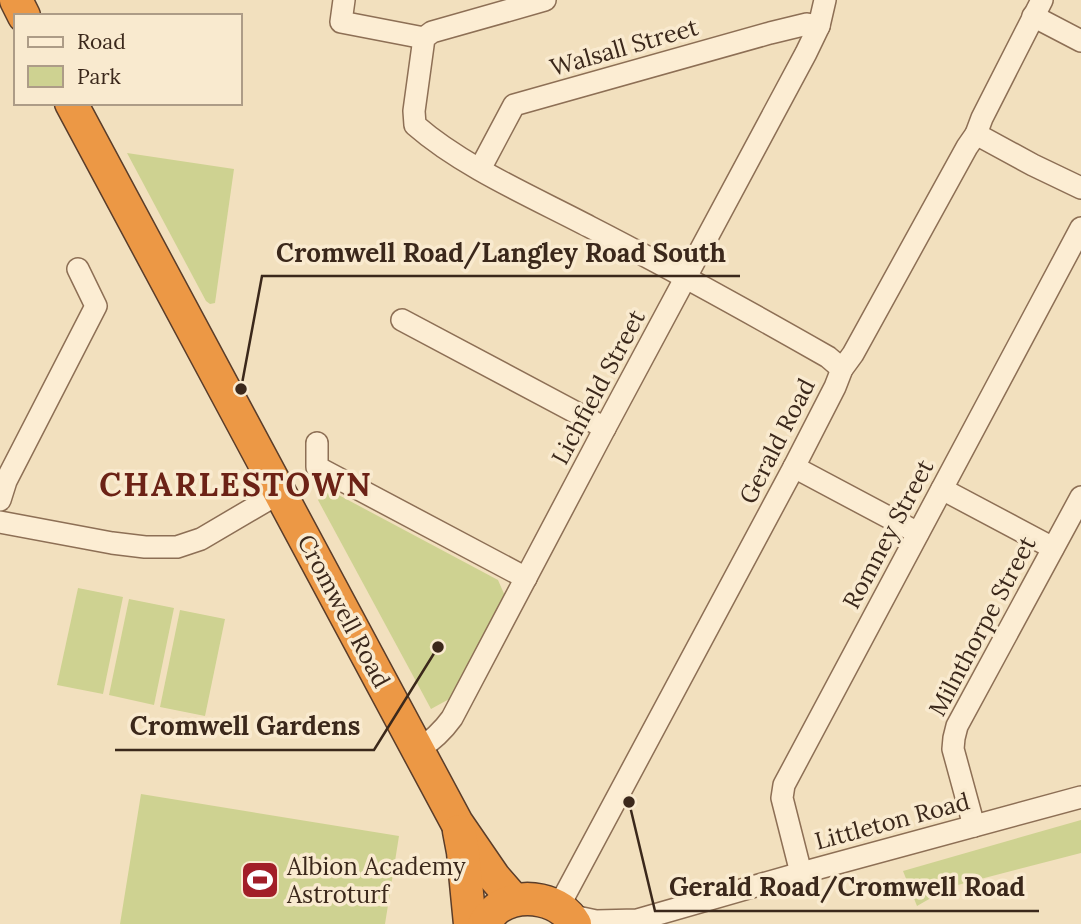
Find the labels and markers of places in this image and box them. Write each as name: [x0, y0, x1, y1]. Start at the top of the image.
callout: Cromwell Road/Langley Road South: [262, 229, 740, 276]
callout: Cromwell Gardens: [115, 703, 374, 750]
place label: Albion Academy Astroturf: [286, 851, 466, 910]
sports icon: Albion Academy Astroturf: [239, 859, 281, 901]
callout: Gerald Road/Cromwell Road: [655, 864, 1039, 911]

